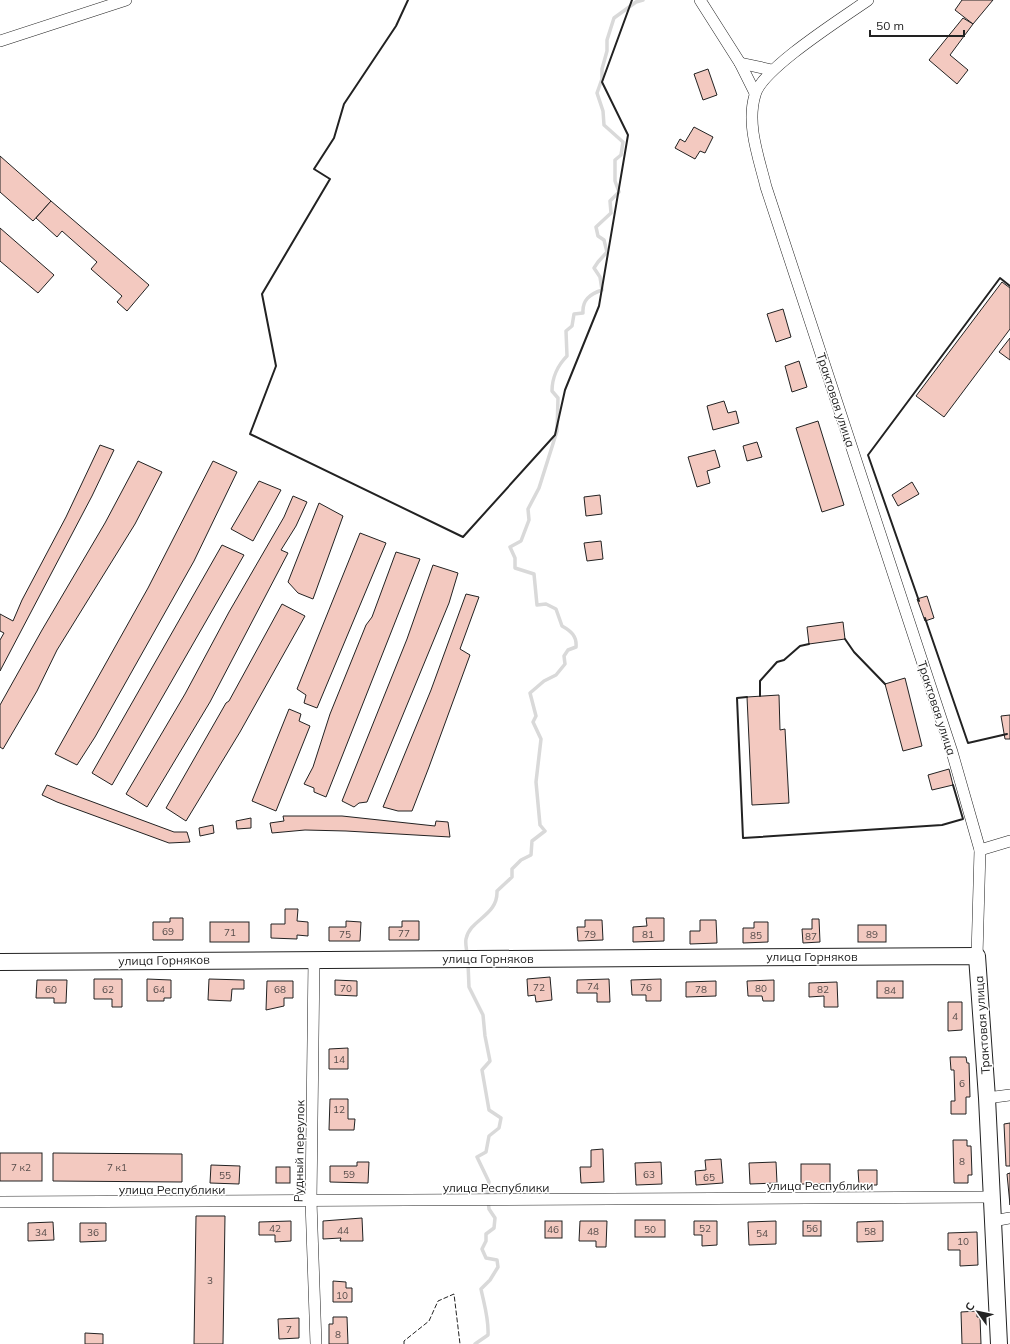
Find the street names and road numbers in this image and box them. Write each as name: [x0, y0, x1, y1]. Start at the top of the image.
street label: Трактовая улица: [814, 351, 858, 449]
street label: Трактовая улица: [915, 659, 959, 757]
street label: улица Горняков: [766, 949, 858, 964]
street label: улица Горняков: [442, 951, 534, 966]
street label: улица Горняков: [118, 952, 210, 968]
street label: Трактовая улица: [971, 975, 993, 1075]
street label: Рудный переулок: [291, 1099, 307, 1202]
street label: улица Республики: [767, 1178, 873, 1193]
street label: улица Республики: [443, 1180, 549, 1195]
street label: улица Республики: [119, 1182, 225, 1197]

